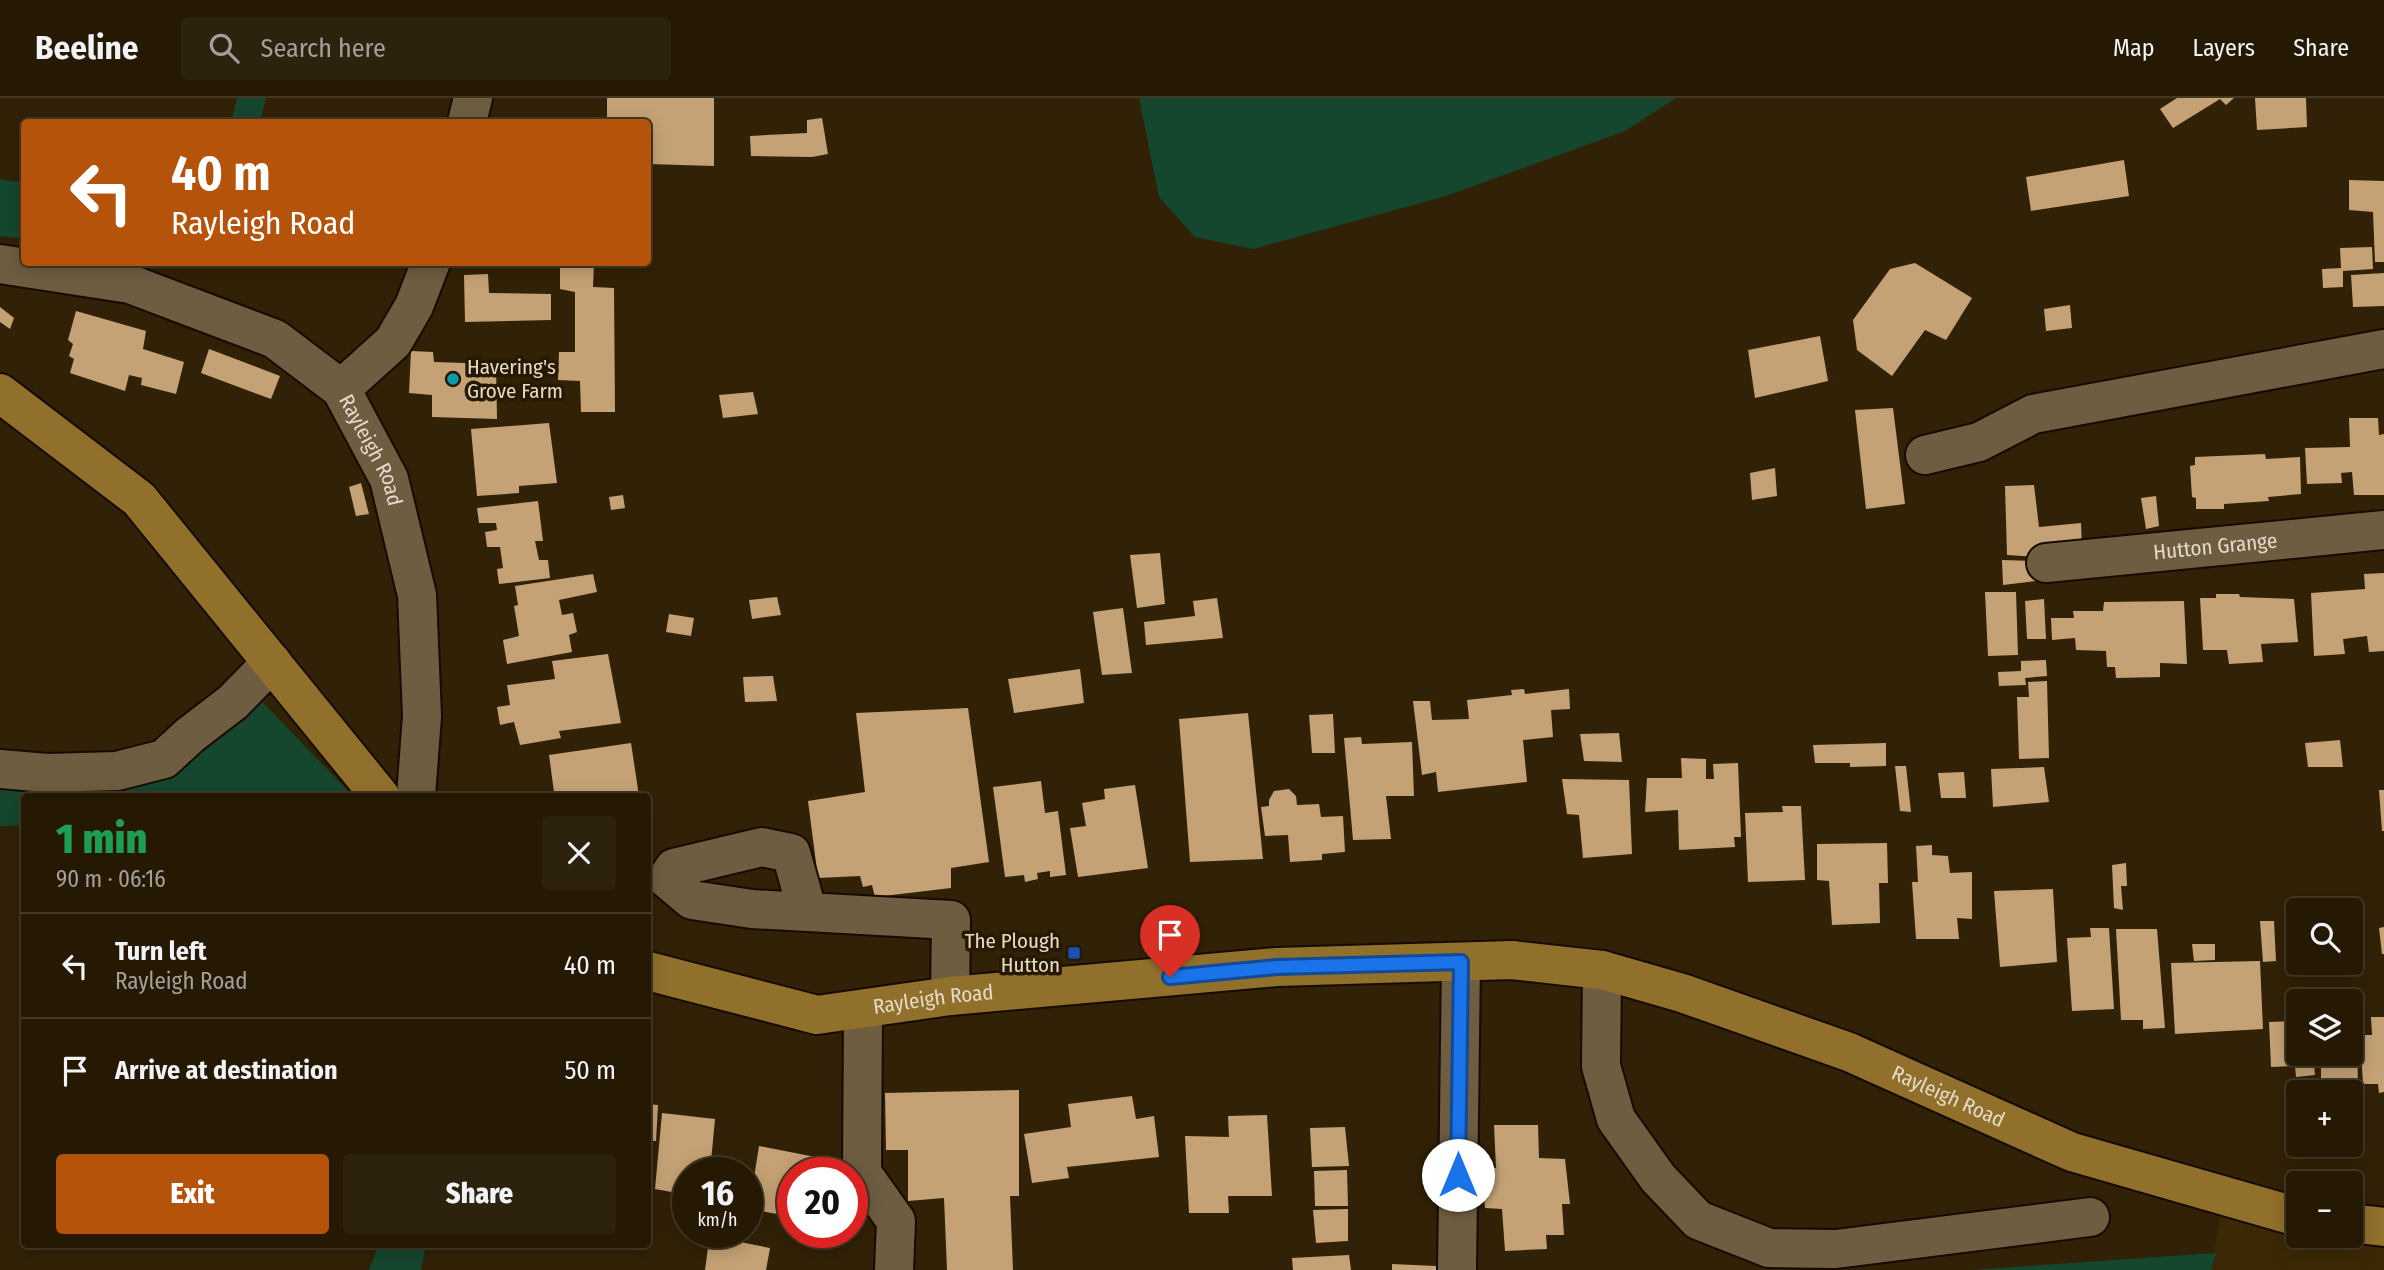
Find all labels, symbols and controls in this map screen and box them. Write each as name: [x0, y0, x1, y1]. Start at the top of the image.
search box: [181, 17, 671, 80]
text: Beeline: [35, 28, 139, 68]
icon: search: [205, 29, 243, 67]
text: Search here: [261, 33, 386, 64]
text: Map: [2113, 34, 2155, 62]
text: Layers: [2193, 34, 2255, 62]
text: Share: [2293, 34, 2349, 62]
text: 40 m: [171, 144, 271, 203]
icon: left: [56, 147, 147, 238]
text: Rayleigh Road: [171, 204, 356, 242]
place label: Havering's Grove Farm: [467, 354, 563, 404]
marker: Havering's Grove Farm: [445, 371, 461, 387]
street label: Rayleigh Road: [333, 390, 408, 508]
street label: Hutton Grange: [2152, 528, 2278, 565]
text: 1 min: [56, 814, 147, 864]
button: close: [542, 816, 616, 890]
text: 90 m · 06:16: [56, 865, 166, 893]
map controls: [2286, 898, 2363, 1248]
button: search: [2286, 898, 2363, 975]
pin: [1140, 905, 1200, 977]
icon: arrive: [1151, 916, 1189, 954]
place label: The Plough Hutton: [965, 928, 1060, 978]
text: Turn left: [115, 936, 207, 967]
marker: The Plough Hutton: [1066, 945, 1082, 961]
icon: left: [56, 947, 94, 985]
text: 40 m: [564, 950, 616, 981]
text: Rayleigh Road: [115, 967, 248, 995]
street label: Rayleigh Road: [871, 979, 995, 1020]
button: layers: [2286, 989, 2363, 1066]
icon: arrive: [56, 1052, 94, 1090]
text: Arrive at destination: [115, 1055, 338, 1086]
text: 50 m: [564, 1055, 616, 1086]
street label: Rayleigh Road: [1888, 1060, 2009, 1133]
button: +: [2286, 1080, 2363, 1157]
position arrow: [1421, 1138, 1495, 1212]
button: Exit: [56, 1154, 329, 1234]
button: Share: [343, 1154, 616, 1234]
speed limit sign: 20: [777, 1157, 868, 1248]
button: −: [2286, 1171, 2363, 1248]
text: 16: [701, 1172, 734, 1214]
text: km/h: [697, 1209, 738, 1231]

